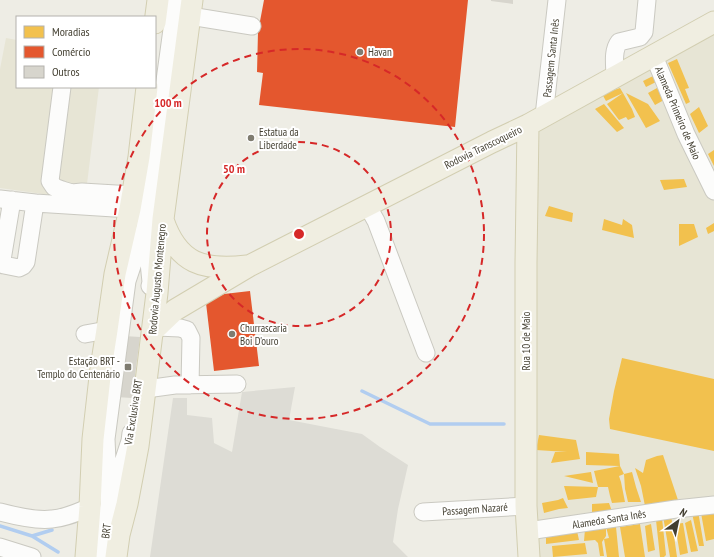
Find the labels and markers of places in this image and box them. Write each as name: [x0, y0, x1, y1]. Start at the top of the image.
place label: Havan: [368, 45, 392, 59]
marker: Havan: [355, 47, 365, 57]
place label: Estatua da Liberdade: [259, 125, 299, 152]
marker: Estatua da Liberdade: [246, 133, 256, 143]
centre of rings: [292, 227, 306, 241]
place label: Churrascaria Boi D'ouro: [240, 321, 287, 348]
marker: Churrascaria Boi D'ouro: [227, 329, 237, 339]
place label: Estação BRT - Templo do Centenário: [37, 354, 120, 381]
marker: Estação BRT - Templo do Centenário: [123, 362, 133, 372]

